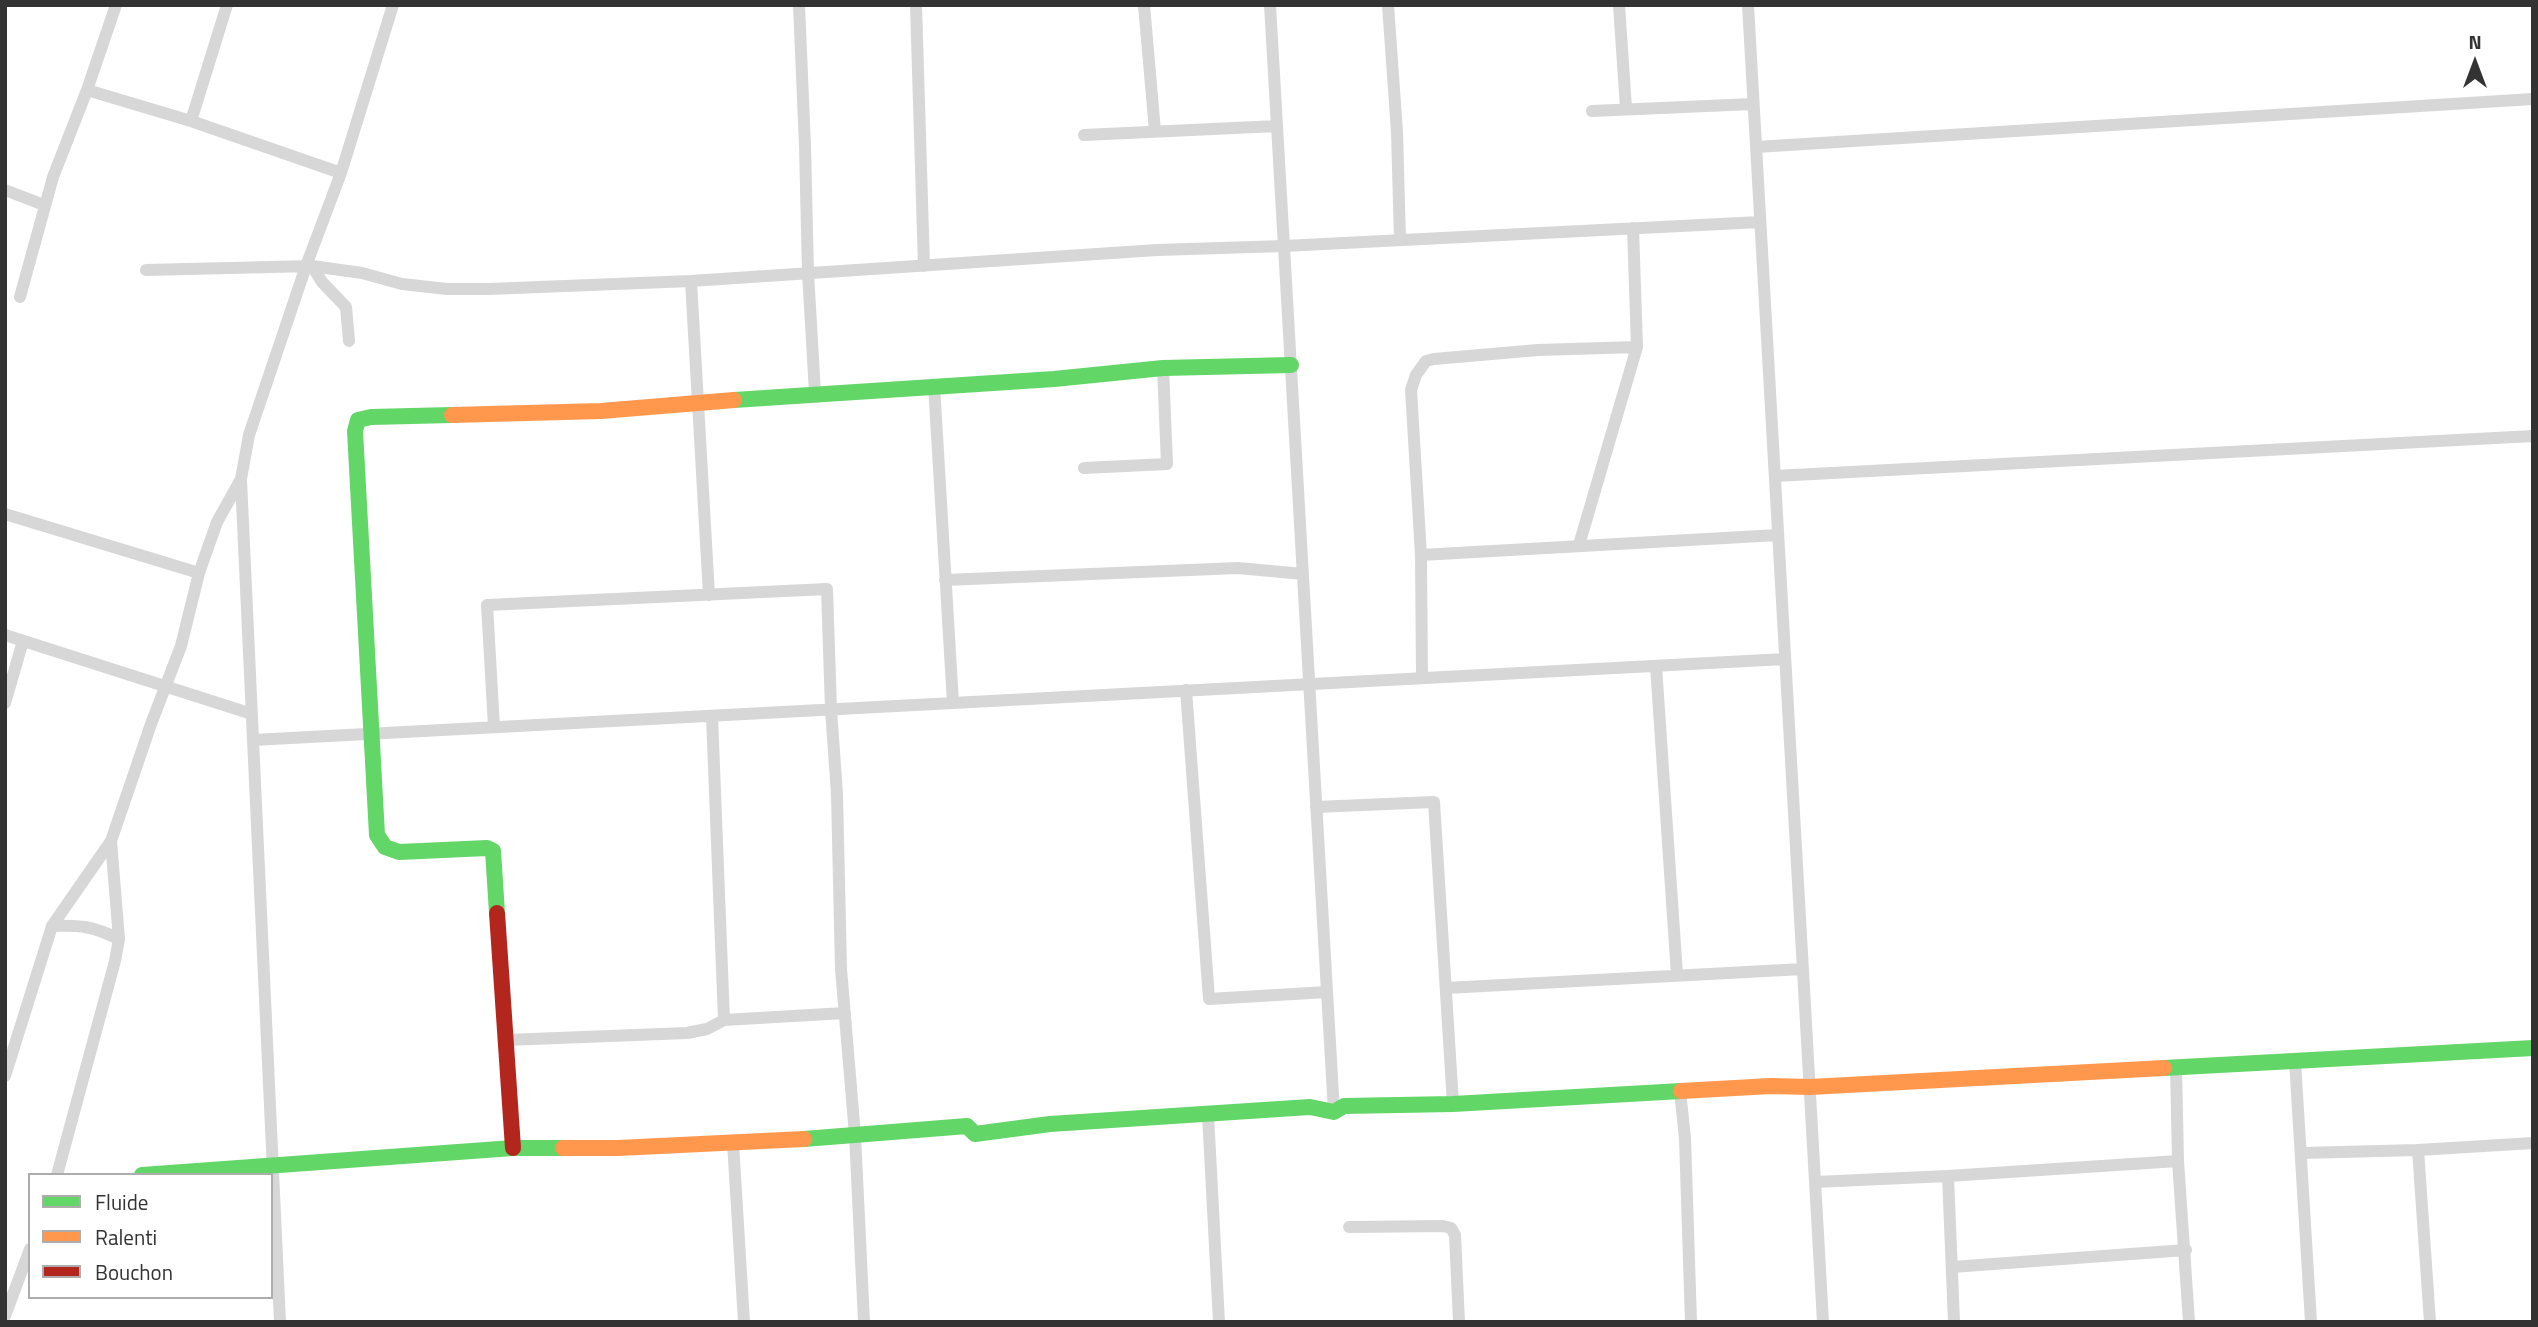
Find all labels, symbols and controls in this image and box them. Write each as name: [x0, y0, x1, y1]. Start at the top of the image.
text: N: [2468, 27, 2482, 56]
north arrow: [2440, 28, 2510, 98]
legend: [28, 1173, 273, 1299]
text: Fluide: [95, 1186, 148, 1218]
text: Ralenti: [95, 1221, 157, 1253]
text: Bouchon: [95, 1256, 173, 1288]

